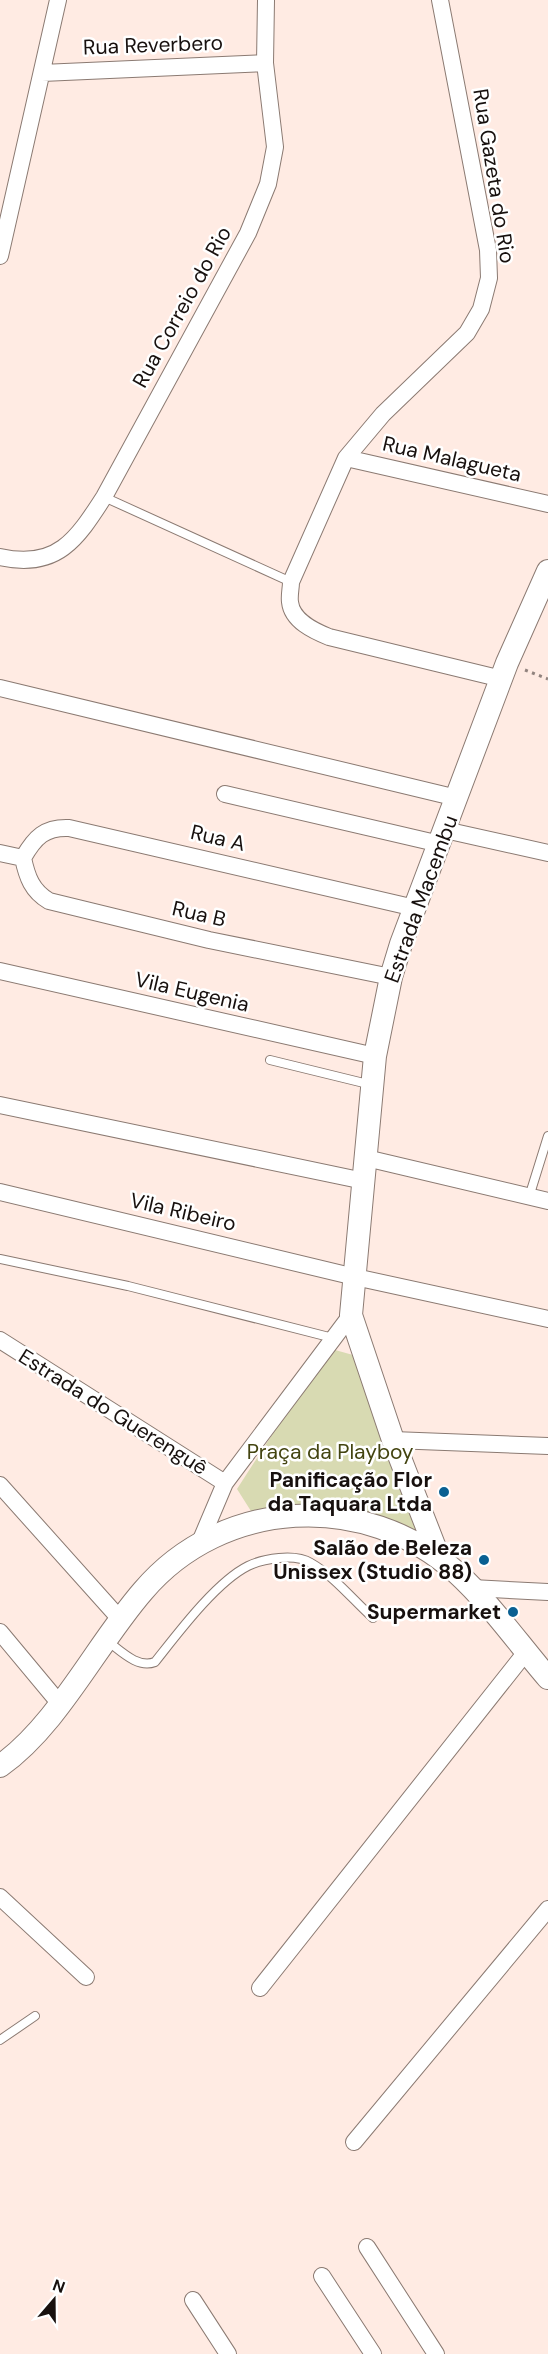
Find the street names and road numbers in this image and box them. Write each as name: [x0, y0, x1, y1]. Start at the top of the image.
street label: Rua Reverbero: [83, 29, 223, 61]
street label: Rua Gazeta do Rio: [466, 87, 522, 265]
street label: Rua Correio do Rio: [126, 221, 238, 393]
street label: Rua Malagueta: [380, 429, 524, 489]
street label: Estrada Macembu: [378, 811, 464, 987]
street label: Rua A: [188, 818, 248, 858]
street label: Rua B: [169, 894, 229, 934]
street label: Vila Eugenia: [132, 965, 252, 1019]
street label: Vila Ribeiro: [127, 1186, 239, 1238]
street label: Estrada do Guerenguê: [13, 1342, 213, 1482]

